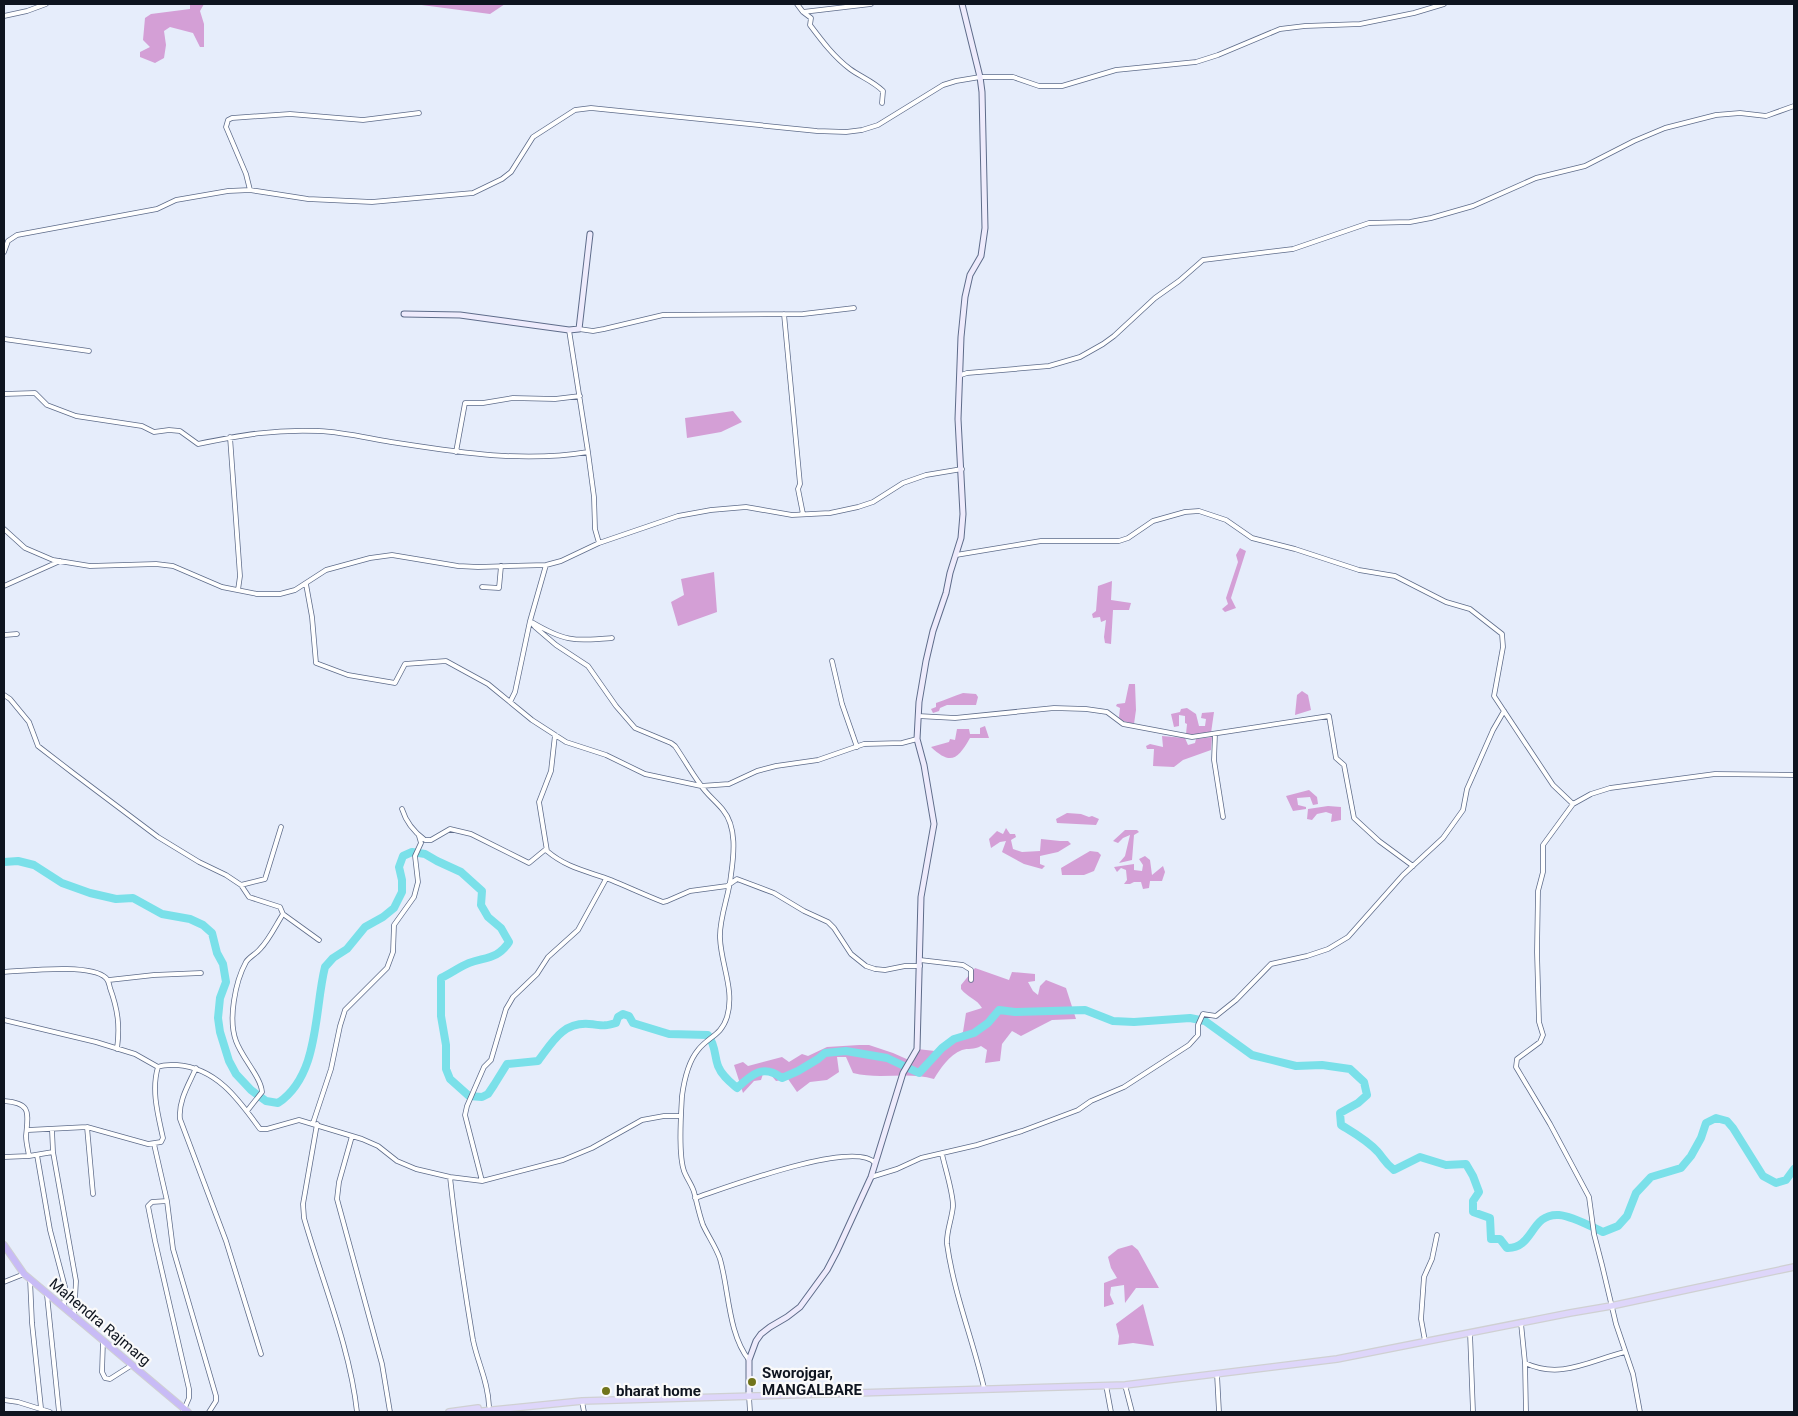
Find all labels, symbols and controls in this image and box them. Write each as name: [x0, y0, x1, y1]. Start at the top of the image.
street label: Mahendra Rajmarg: [46, 1274, 154, 1370]
place label: Sworojgar, MANGALBARE: [762, 1364, 863, 1399]
marker: Sworojgar, MANGALBARE: [746, 1376, 758, 1388]
place label: bharat home: [616, 1382, 701, 1400]
marker: bharat home: [600, 1385, 612, 1397]

